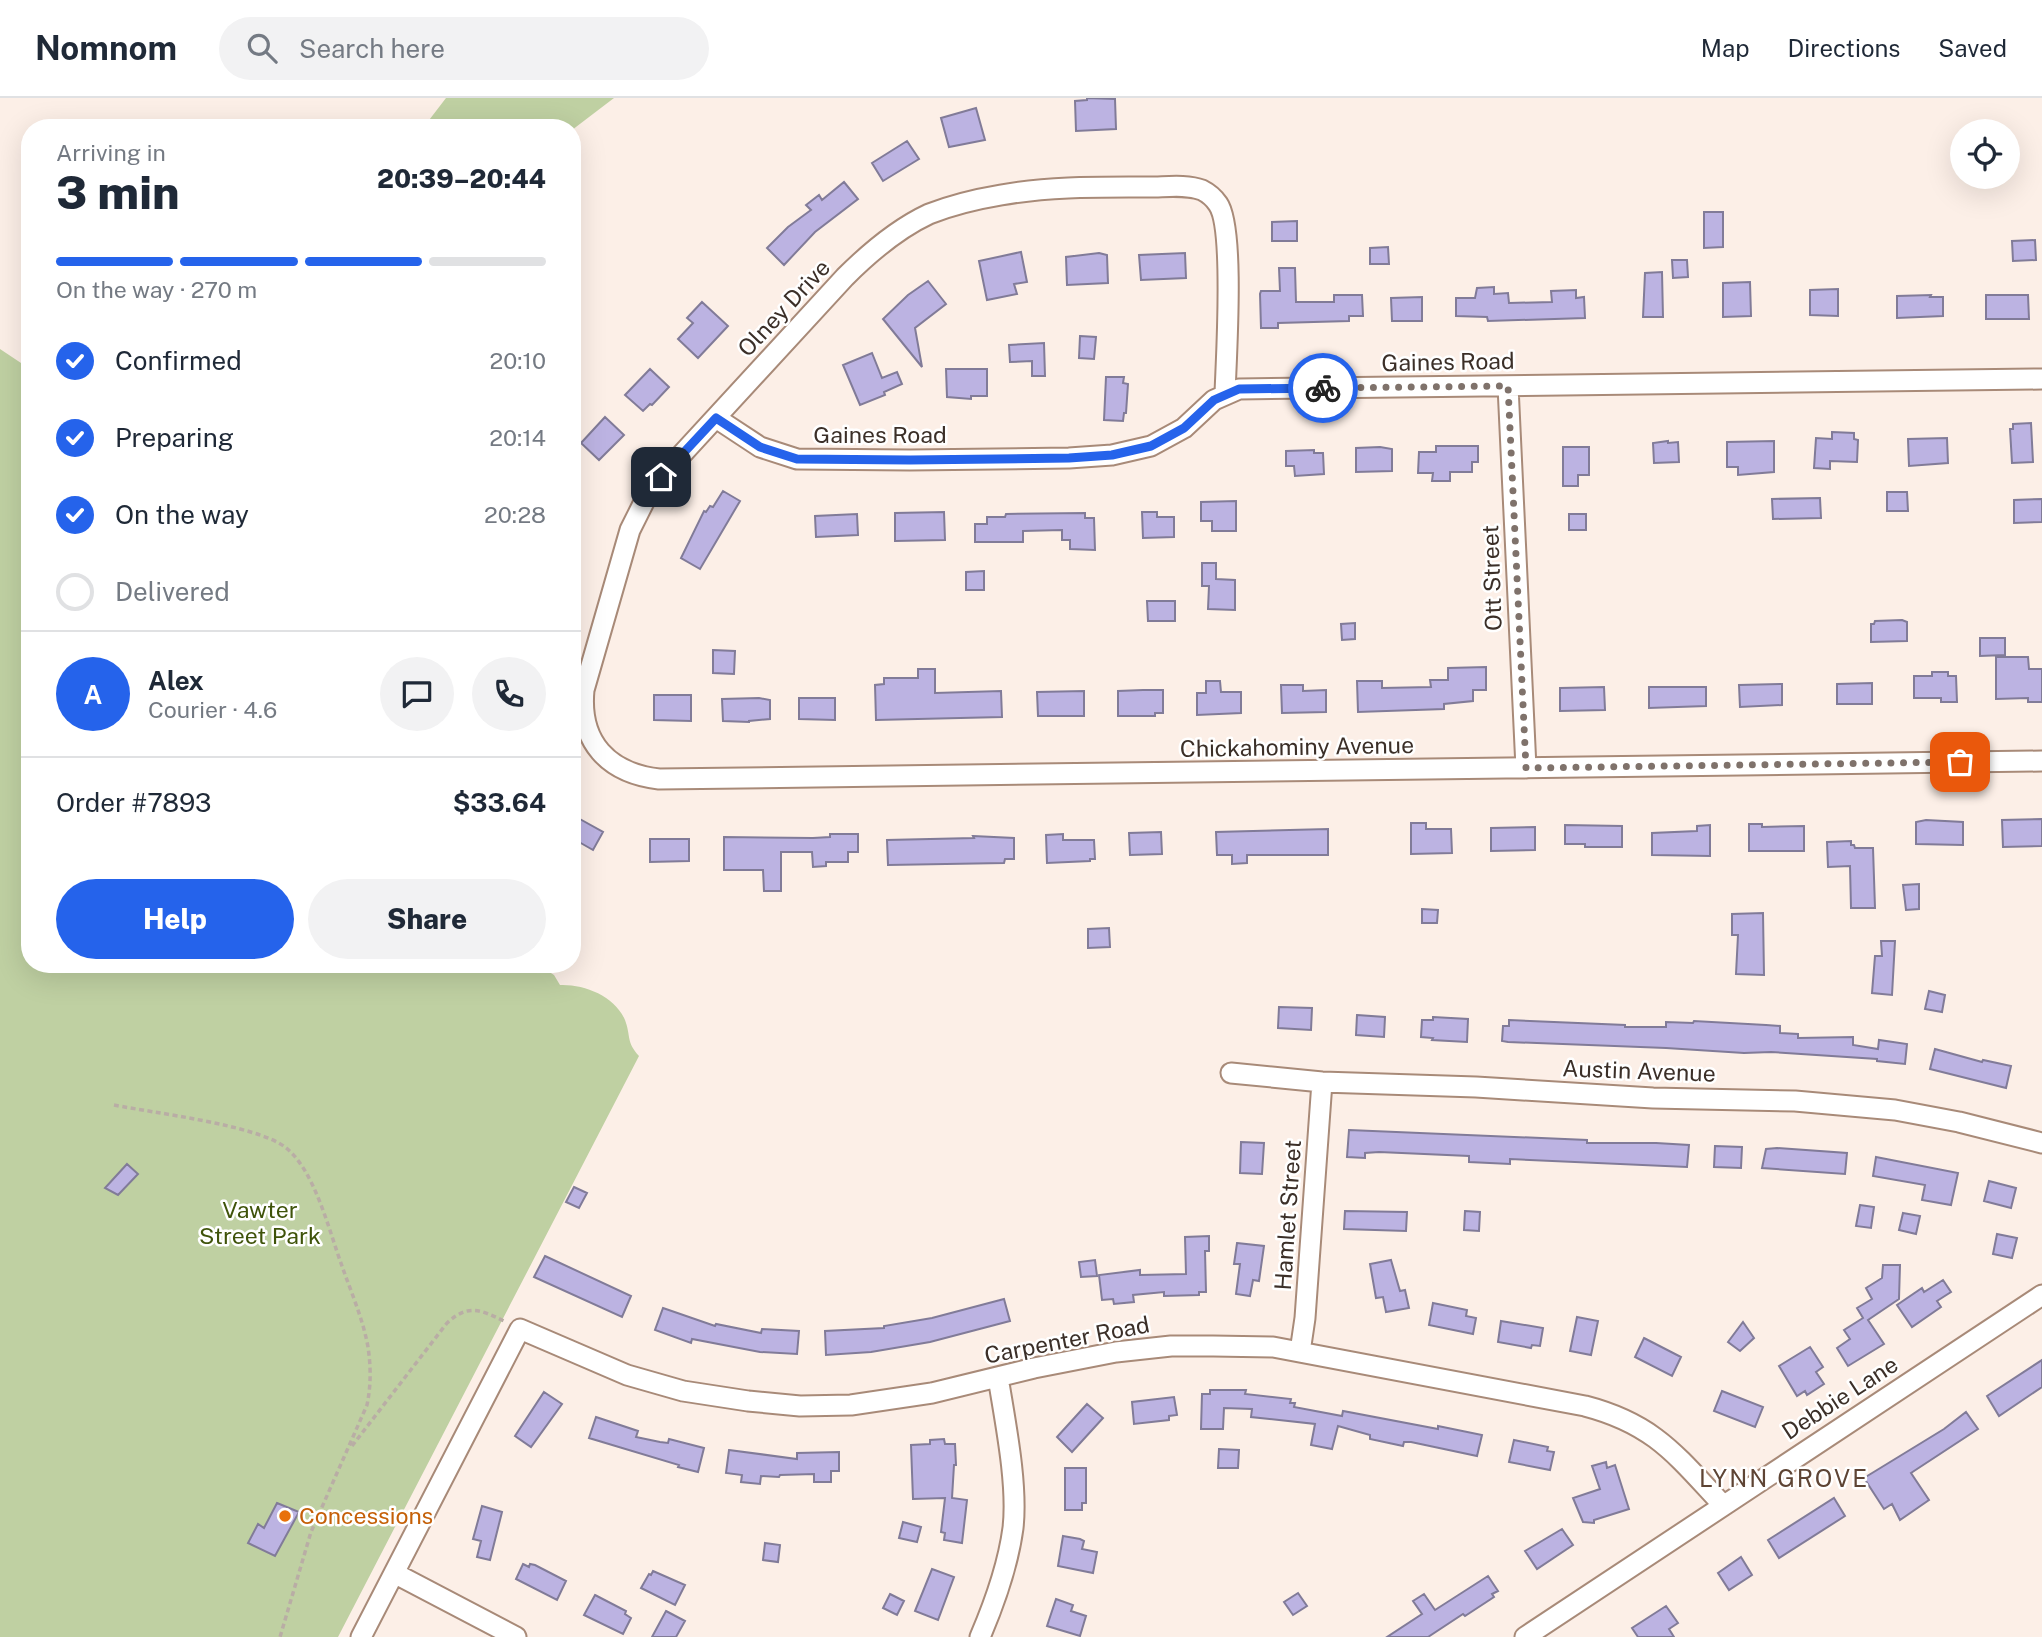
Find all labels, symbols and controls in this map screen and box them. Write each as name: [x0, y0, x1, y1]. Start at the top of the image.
search box: [219, 17, 709, 80]
text: Nomnom: [35, 29, 177, 67]
icon: search: [243, 29, 281, 67]
text: Search here: [299, 33, 445, 64]
text: Map: [1701, 34, 1750, 62]
text: Directions: [1788, 34, 1900, 62]
text: Saved: [1938, 34, 2007, 62]
map controls: [1950, 119, 2020, 189]
button: locate: [1950, 119, 2020, 189]
text: Arriving in: [56, 139, 166, 166]
text: 20:39–20:44: [377, 163, 546, 194]
text: 3 min: [56, 165, 180, 219]
street label: Olney Drive: [732, 254, 835, 362]
text: On the way · 270 m: [56, 276, 257, 303]
icon: check: [56, 342, 94, 380]
text: Confirmed: [115, 345, 242, 376]
text: 20:10: [490, 347, 546, 374]
street label: Gaines Road: [1381, 347, 1515, 376]
courier: [1288, 353, 1358, 423]
icon: bike: [1304, 369, 1342, 407]
icon: check: [56, 419, 94, 457]
street label: Gaines Road: [813, 421, 947, 448]
text: Preparing: [115, 422, 234, 453]
text: 20:14: [489, 424, 546, 451]
pin: [631, 447, 691, 507]
icon: home: [642, 458, 680, 496]
icon: check: [56, 496, 94, 534]
text: On the way: [115, 499, 249, 530]
text: 20:28: [484, 501, 546, 528]
street label: Ott Street: [1476, 524, 1507, 632]
text: Delivered: [115, 576, 230, 607]
button: chat: [380, 657, 454, 731]
button: phone: [472, 657, 546, 731]
text: Alex: [148, 665, 204, 696]
text: A: [84, 679, 102, 710]
text: Courier · 4.6: [148, 696, 277, 723]
street label: Chickahominy Avenue: [1180, 731, 1414, 762]
pin: [1930, 732, 1990, 792]
icon: bag: [1941, 743, 1979, 781]
text: Order #7893: [56, 787, 211, 818]
text: $33.64: [453, 787, 546, 818]
button: Help: [56, 879, 294, 959]
button: Share: [308, 879, 546, 959]
street label: Austin Avenue: [1562, 1054, 1716, 1087]
street label: Hamlet Street: [1269, 1139, 1306, 1291]
park label: Vawter Street Park: [199, 1196, 321, 1249]
street label: Carpenter Road: [982, 1310, 1152, 1369]
street label: Debbie Lane: [1777, 1350, 1903, 1445]
district label: LYNN GROVE: [1699, 1464, 1869, 1492]
place label: Concessions: [299, 1502, 433, 1529]
marker: Concessions: [277, 1508, 293, 1524]

